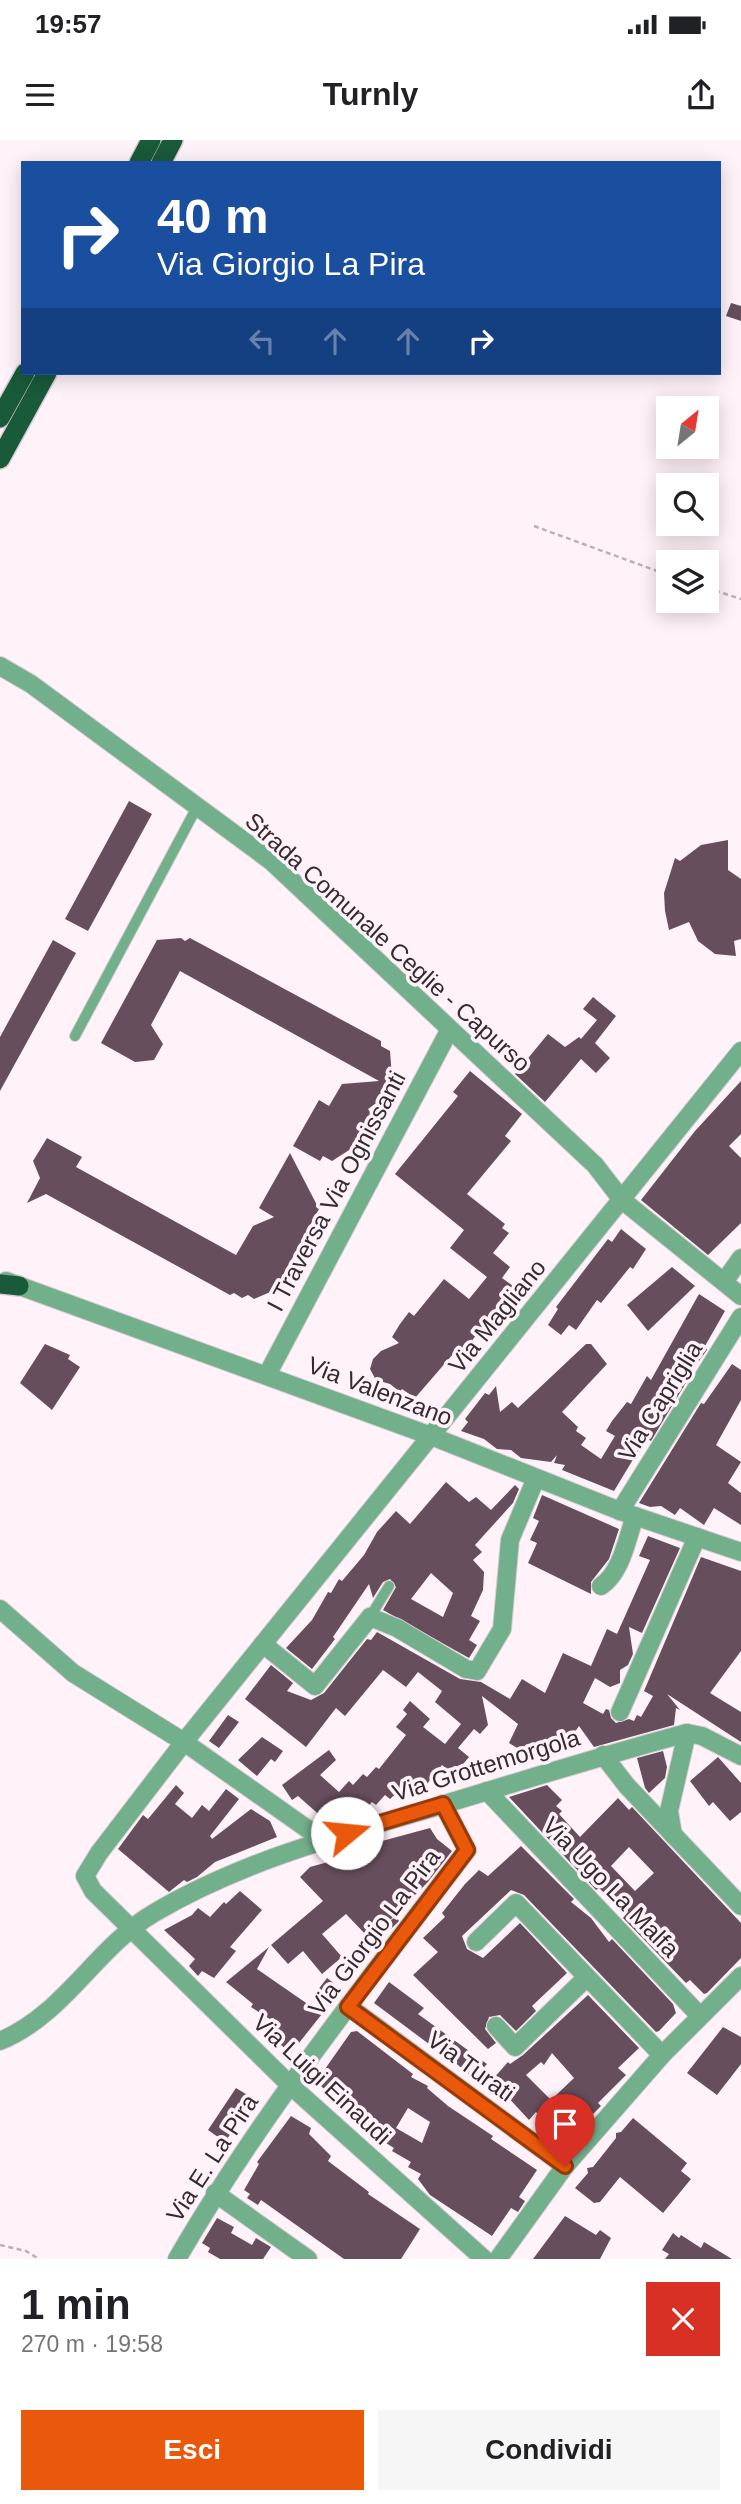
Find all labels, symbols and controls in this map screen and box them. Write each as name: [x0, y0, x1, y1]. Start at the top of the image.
text: 19:57: [35, 9, 102, 39]
icon: menu: [21, 76, 59, 114]
text: Turnly: [323, 76, 418, 112]
icon: share: [682, 76, 720, 114]
icon: right: [42, 189, 133, 280]
text: 40 m: [157, 189, 269, 243]
text: Via Giorgio La Pira: [157, 246, 425, 282]
icon: left: [243, 322, 281, 360]
icon: ahead: [316, 322, 354, 360]
icon: ahead: [389, 322, 427, 360]
icon: right: [462, 322, 500, 360]
north arrow: [656, 396, 719, 458]
map controls: [656, 396, 719, 613]
button: search: [656, 473, 719, 536]
button: layers: [656, 550, 719, 613]
street label: Strada Comunale Ceglie - Capurso: [240, 807, 536, 1077]
street label: I Traversa Via Ognissanti: [261, 1066, 411, 1316]
street label: Via Magliano: [443, 1254, 551, 1378]
street label: Via Capriglia: [613, 1336, 708, 1466]
street label: Via Valenzano: [304, 1351, 456, 1431]
street label: Via Grottemorgola: [389, 1723, 583, 1806]
position arrow: [310, 1796, 384, 1870]
street label: Via Ugo La Malfa: [537, 1812, 685, 1963]
street label: Via Giorgio La Pira: [303, 1843, 446, 2020]
street label: Via Luigi Einaudi: [248, 2008, 396, 2150]
street label: Via Turati: [422, 2025, 520, 2107]
street label: Via E. La Pira: [161, 2089, 264, 2227]
pin: [535, 2094, 595, 2166]
icon: arrive: [546, 2105, 584, 2143]
text: 1 min: [21, 2281, 131, 2328]
button: close: [646, 2282, 720, 2356]
text: 270 m · 19:58: [21, 2331, 163, 2357]
button: Esci: [21, 2410, 364, 2490]
button: Condividi: [378, 2410, 720, 2490]

